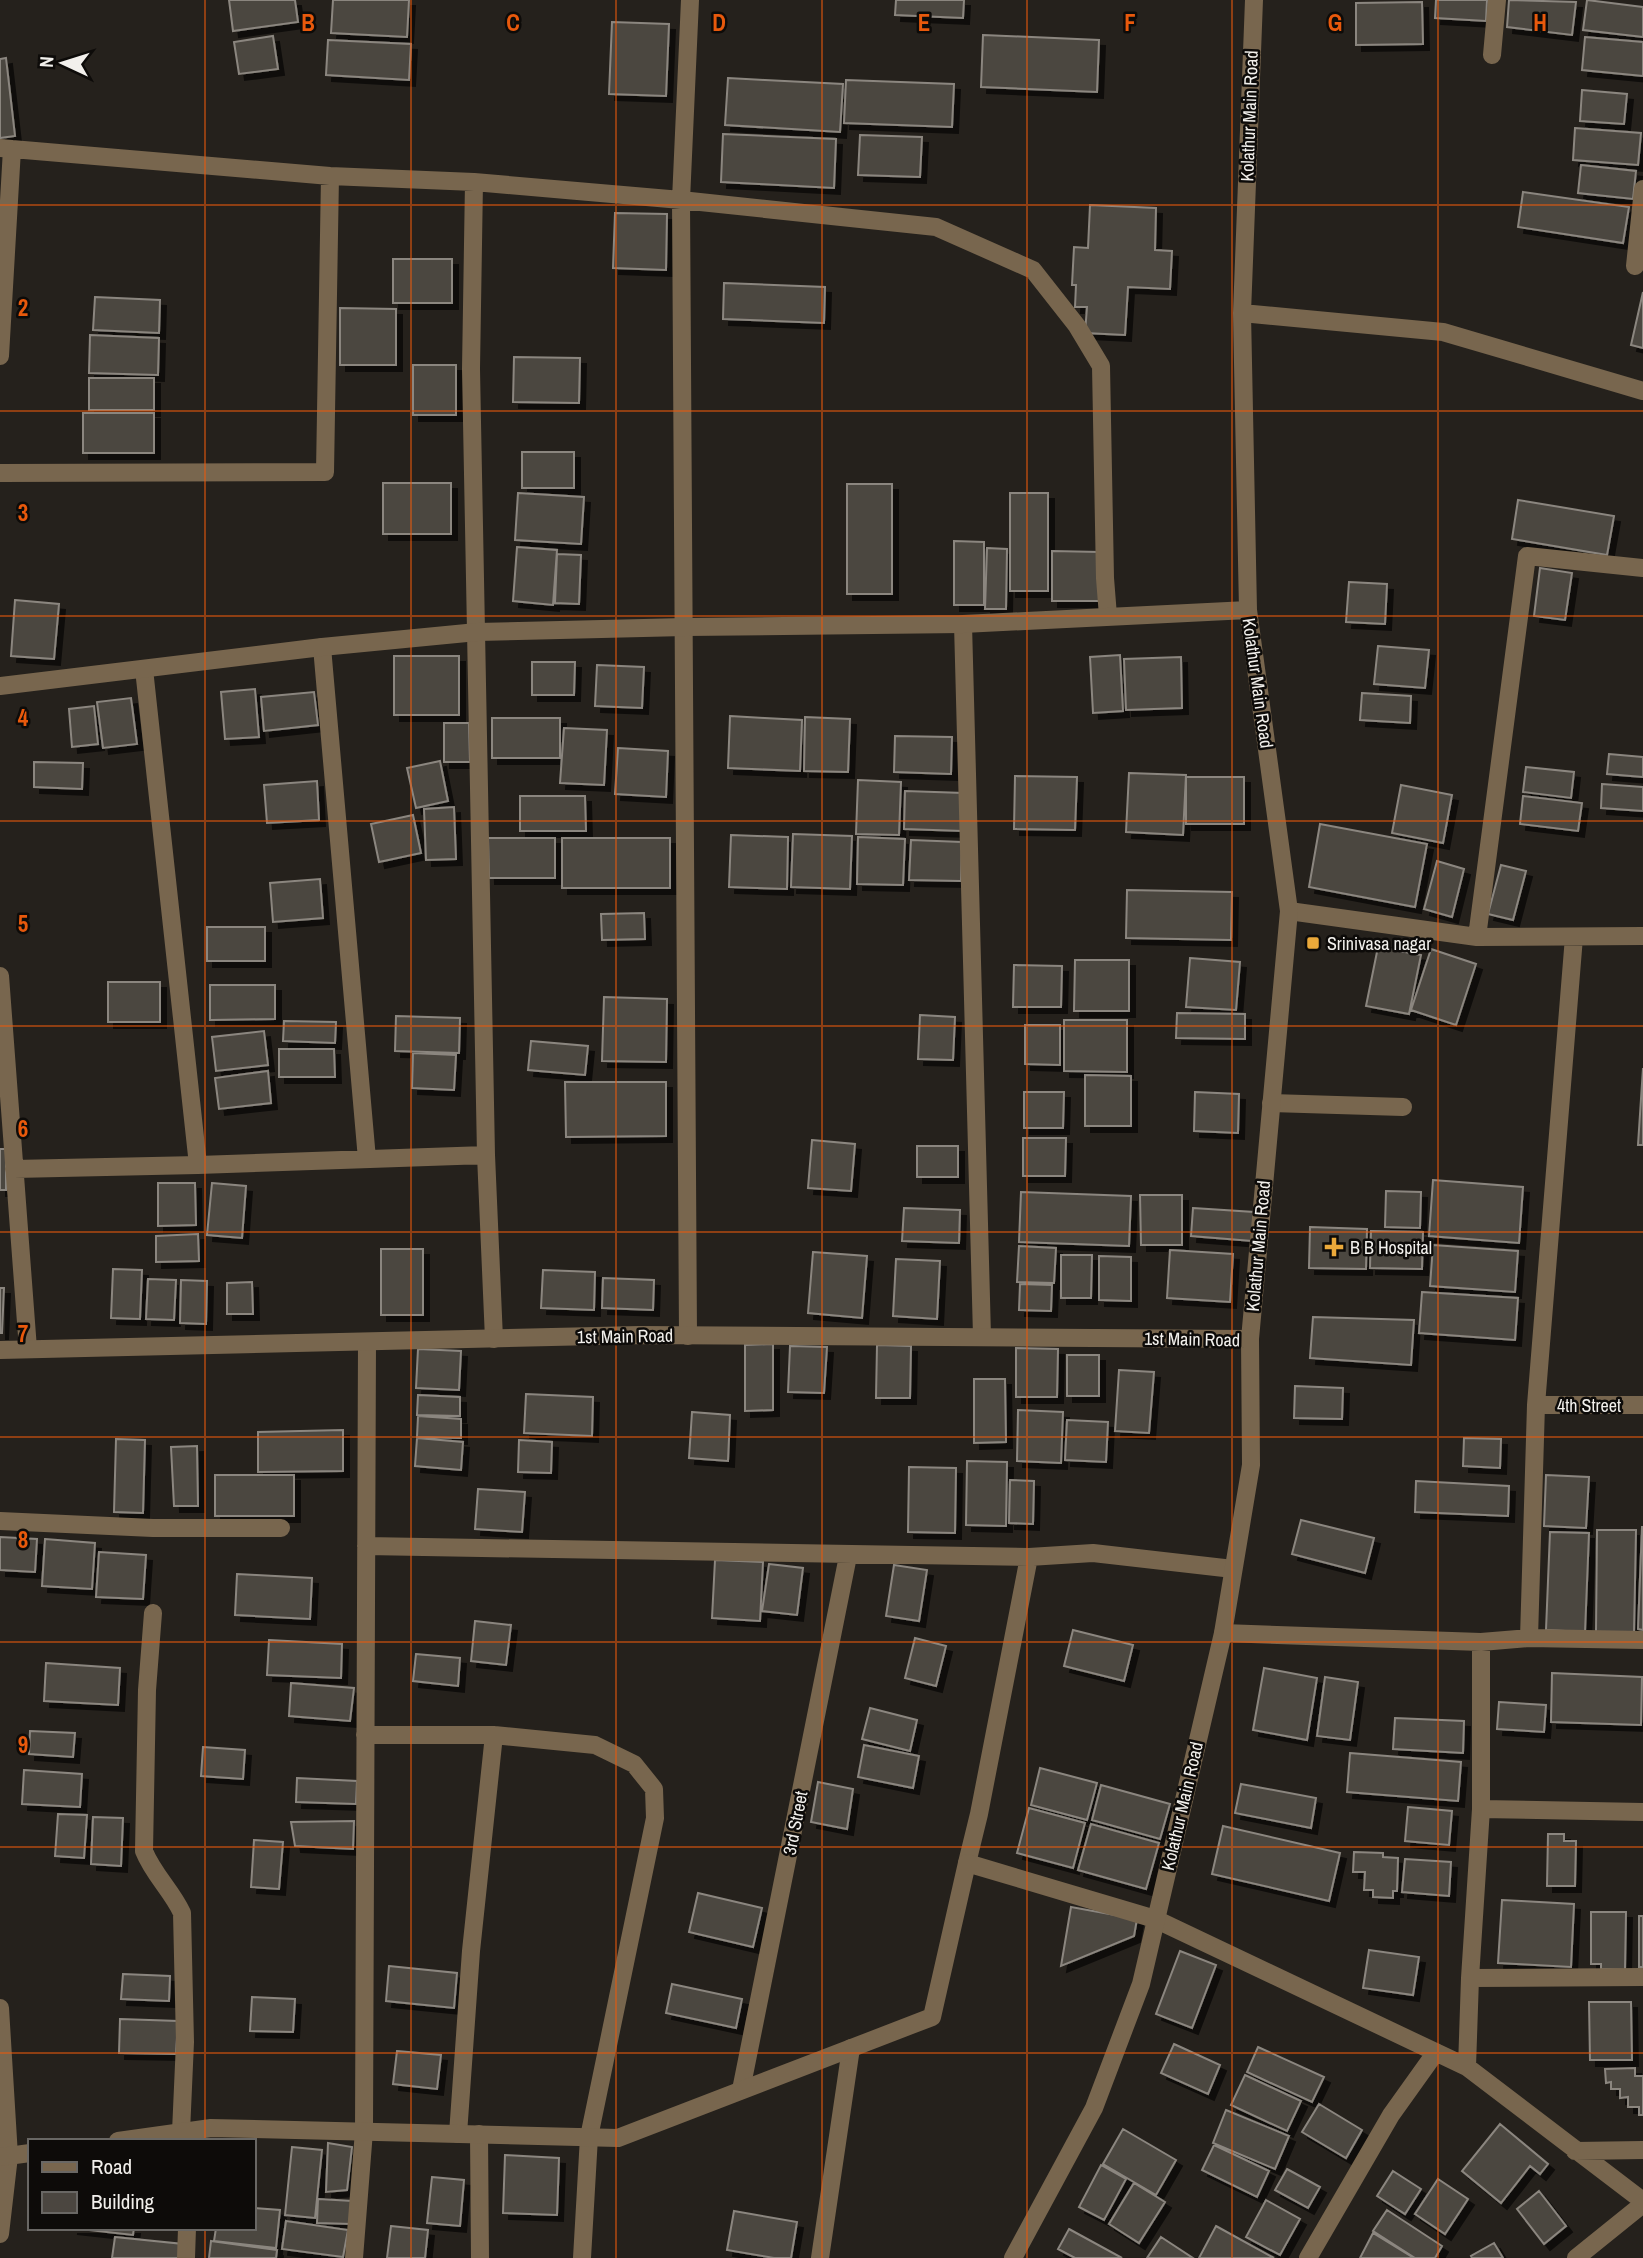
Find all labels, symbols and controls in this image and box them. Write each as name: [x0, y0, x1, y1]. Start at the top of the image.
text: B: [301, 7, 315, 38]
text: C: [506, 7, 520, 38]
text: D: [712, 7, 726, 38]
text: E: [918, 7, 930, 38]
text: F: [1124, 7, 1136, 38]
text: G: [1328, 7, 1342, 38]
text: H: [1533, 7, 1547, 38]
north arrow: [28, 28, 98, 98]
street label: Kolathur Main Road: [1234, 50, 1264, 182]
text: N: [33, 55, 59, 68]
text: 2: [18, 292, 28, 323]
text: 3: [18, 497, 28, 528]
street label: Kolathur Main Road: [1236, 616, 1280, 750]
text: 4: [18, 702, 29, 733]
text: 5: [18, 908, 28, 939]
place label: Srinivasa nagar: [1327, 931, 1431, 956]
marker: Srinivasa nagar: [1305, 935, 1321, 951]
text: 6: [18, 1113, 28, 1144]
street label: Kolathur Main Road: [1240, 1180, 1276, 1312]
place label: B B Hospital: [1350, 1235, 1432, 1260]
marker: B B Hospital: [1324, 1237, 1344, 1257]
text: 7: [18, 1318, 28, 1349]
street label: 1st Main Road: [577, 1323, 673, 1349]
street label: 1st Main Road: [1144, 1326, 1240, 1352]
street label: 4th Street: [1557, 1393, 1621, 1418]
text: 8: [18, 1524, 28, 1555]
text: 9: [18, 1729, 28, 1760]
street label: Kolathur Main Road: [1155, 1739, 1209, 1873]
street label: 3rd Street: [777, 1789, 813, 1857]
legend: [28, 2139, 256, 2230]
text: Road: [91, 2152, 132, 2181]
text: Building: [91, 2187, 155, 2216]

